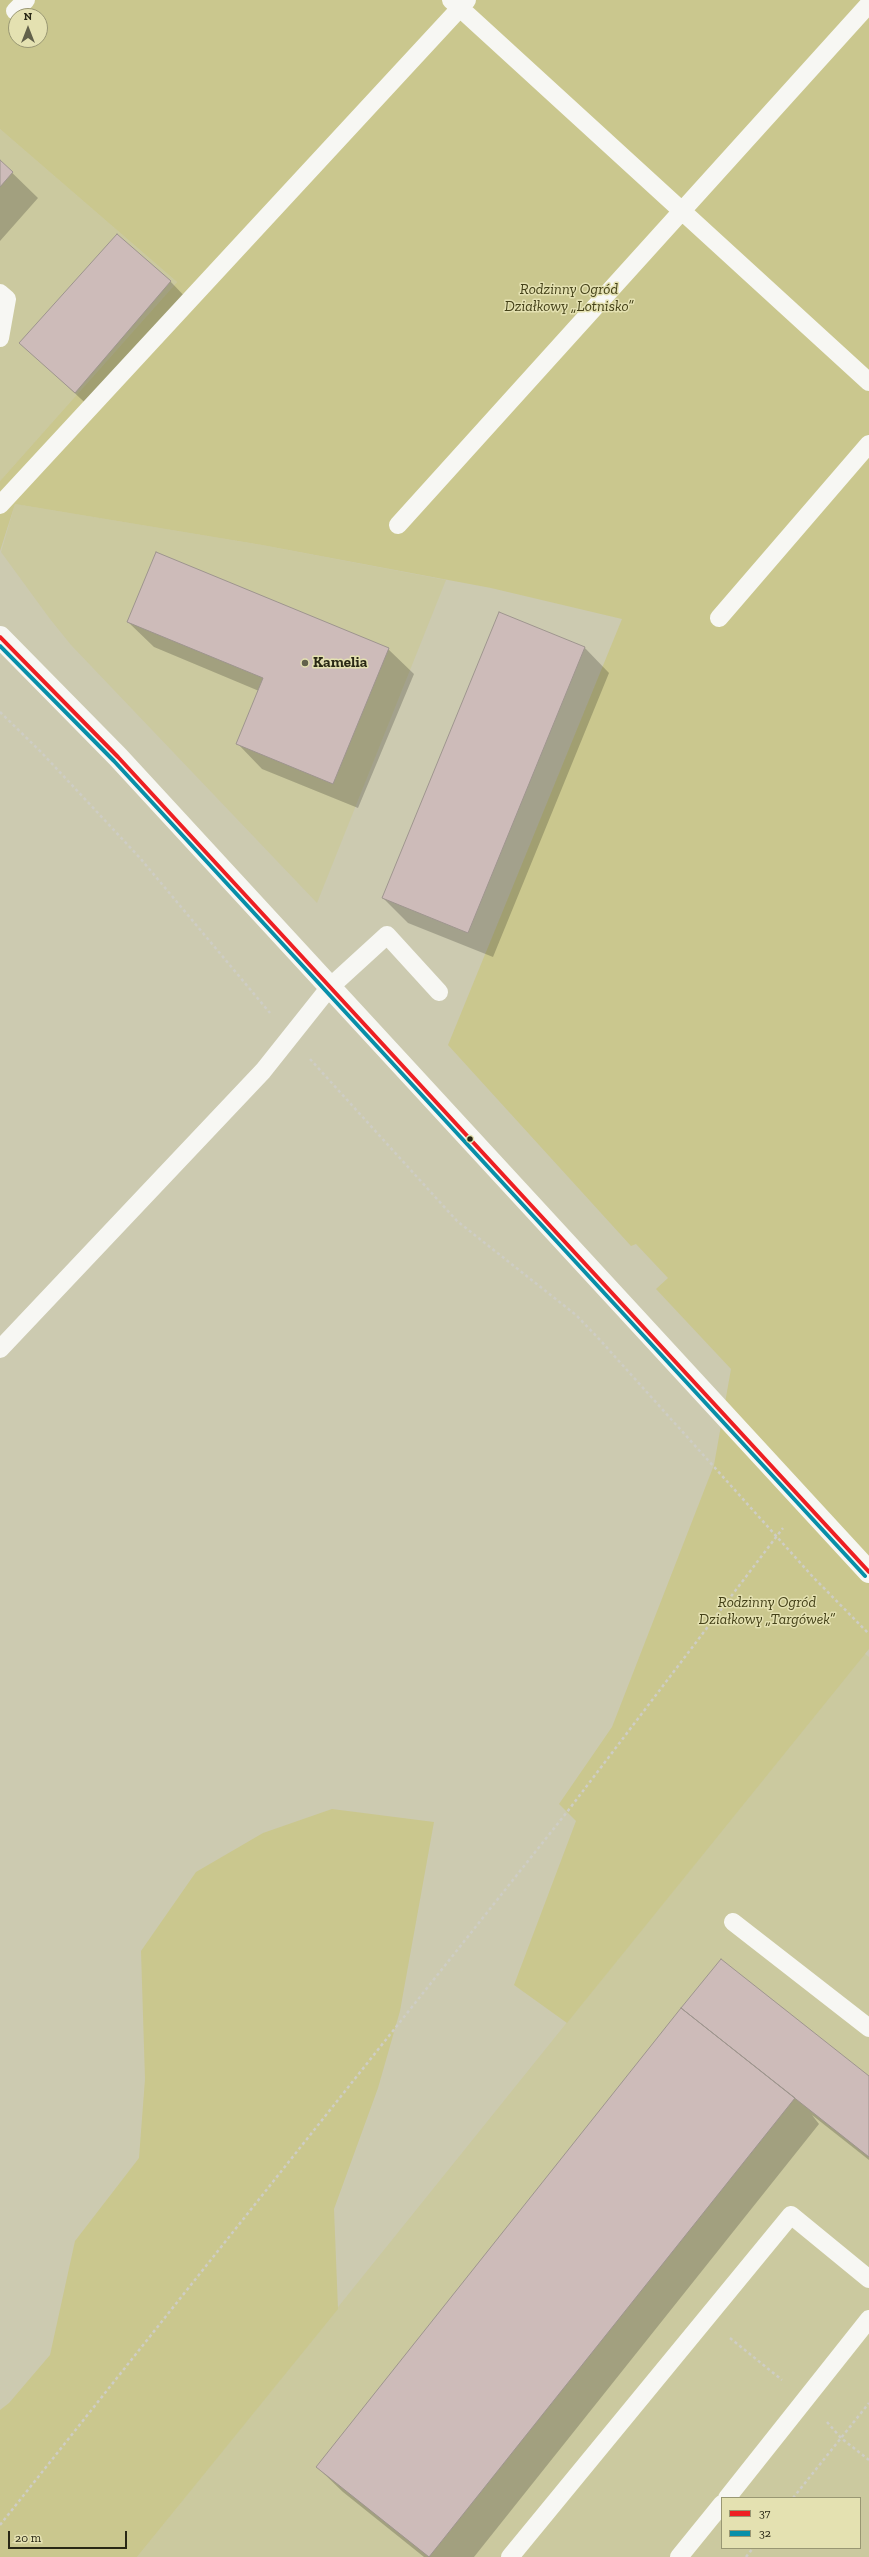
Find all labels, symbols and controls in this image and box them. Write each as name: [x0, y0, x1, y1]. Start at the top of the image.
north arrow: [8, 8, 48, 48]
text: N: [24, 10, 32, 23]
park label: Rodzinny Ogród Działkowy „Lotnisko”: [504, 281, 634, 316]
place label: Kamelia: [313, 654, 367, 672]
marker: Kamelia: [300, 658, 310, 668]
unlabelled marker: [465, 1134, 475, 1144]
park label: Rodzinny Ogród Działkowy „Targówek”: [699, 1594, 835, 1629]
legend: [721, 2497, 861, 2549]
text: 37: [759, 2506, 771, 2520]
scale bar: [10, 2523, 129, 2549]
text: 32: [759, 2526, 771, 2540]
text: 20 m: [15, 2531, 41, 2545]

